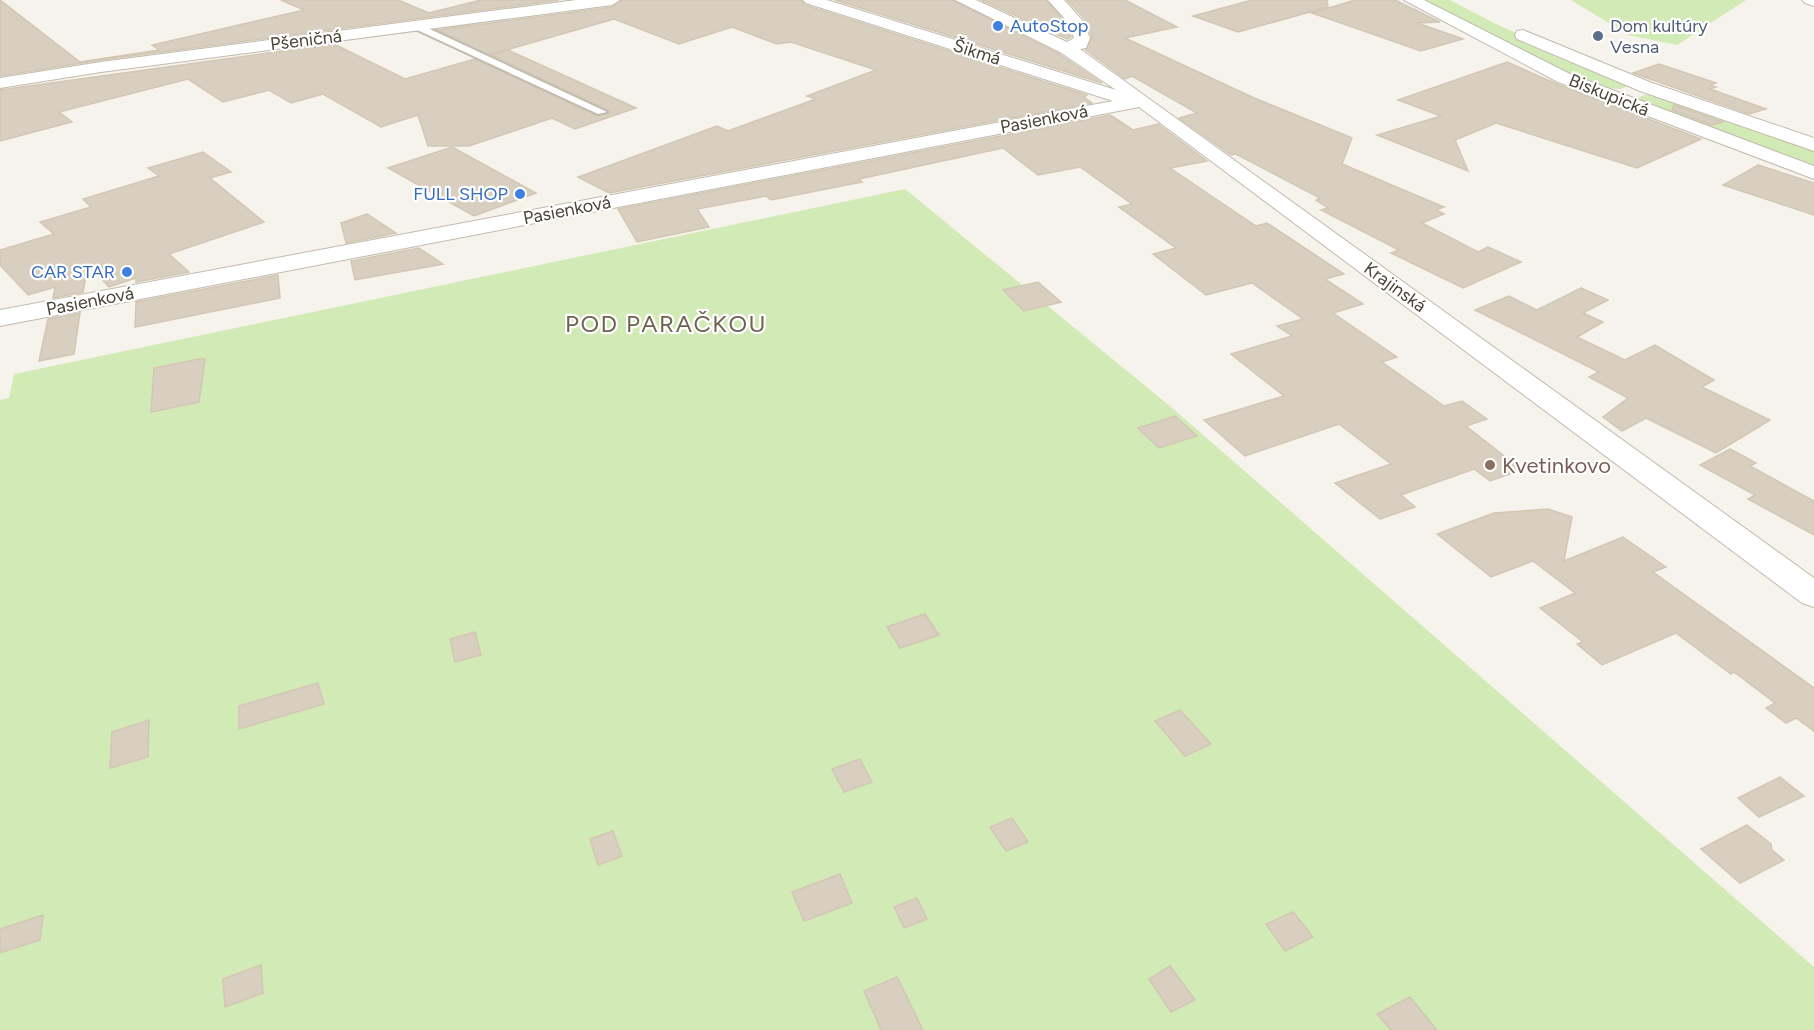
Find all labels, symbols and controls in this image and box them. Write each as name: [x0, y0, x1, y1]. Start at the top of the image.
place label: AutoStop: [1010, 15, 1088, 37]
place label: Dom kultúry Vesna: [1610, 15, 1708, 58]
marker: AutoStop: [991, 19, 1005, 33]
street label: Pšeničná: [269, 25, 343, 55]
marker: Dom kultúry Vesna: [1591, 29, 1605, 43]
street label: Šikmá: [951, 34, 1003, 70]
street label: Biskupická: [1566, 69, 1652, 121]
street label: Pasienková: [998, 100, 1090, 138]
place label: FULL SHOP: [413, 183, 508, 205]
marker: FULL SHOP: [513, 187, 527, 201]
street label: Pasienková: [521, 191, 613, 229]
street label: Krajinská: [1360, 257, 1430, 317]
place label: CAR STAR: [31, 261, 115, 283]
marker: CAR STAR: [120, 265, 134, 279]
street label: Pasienková: [44, 282, 136, 320]
district label: POD PARAČKOU: [565, 309, 767, 338]
place label: Kvetinkovo: [1502, 452, 1611, 479]
marker: Kvetinkovo: [1483, 458, 1497, 472]

